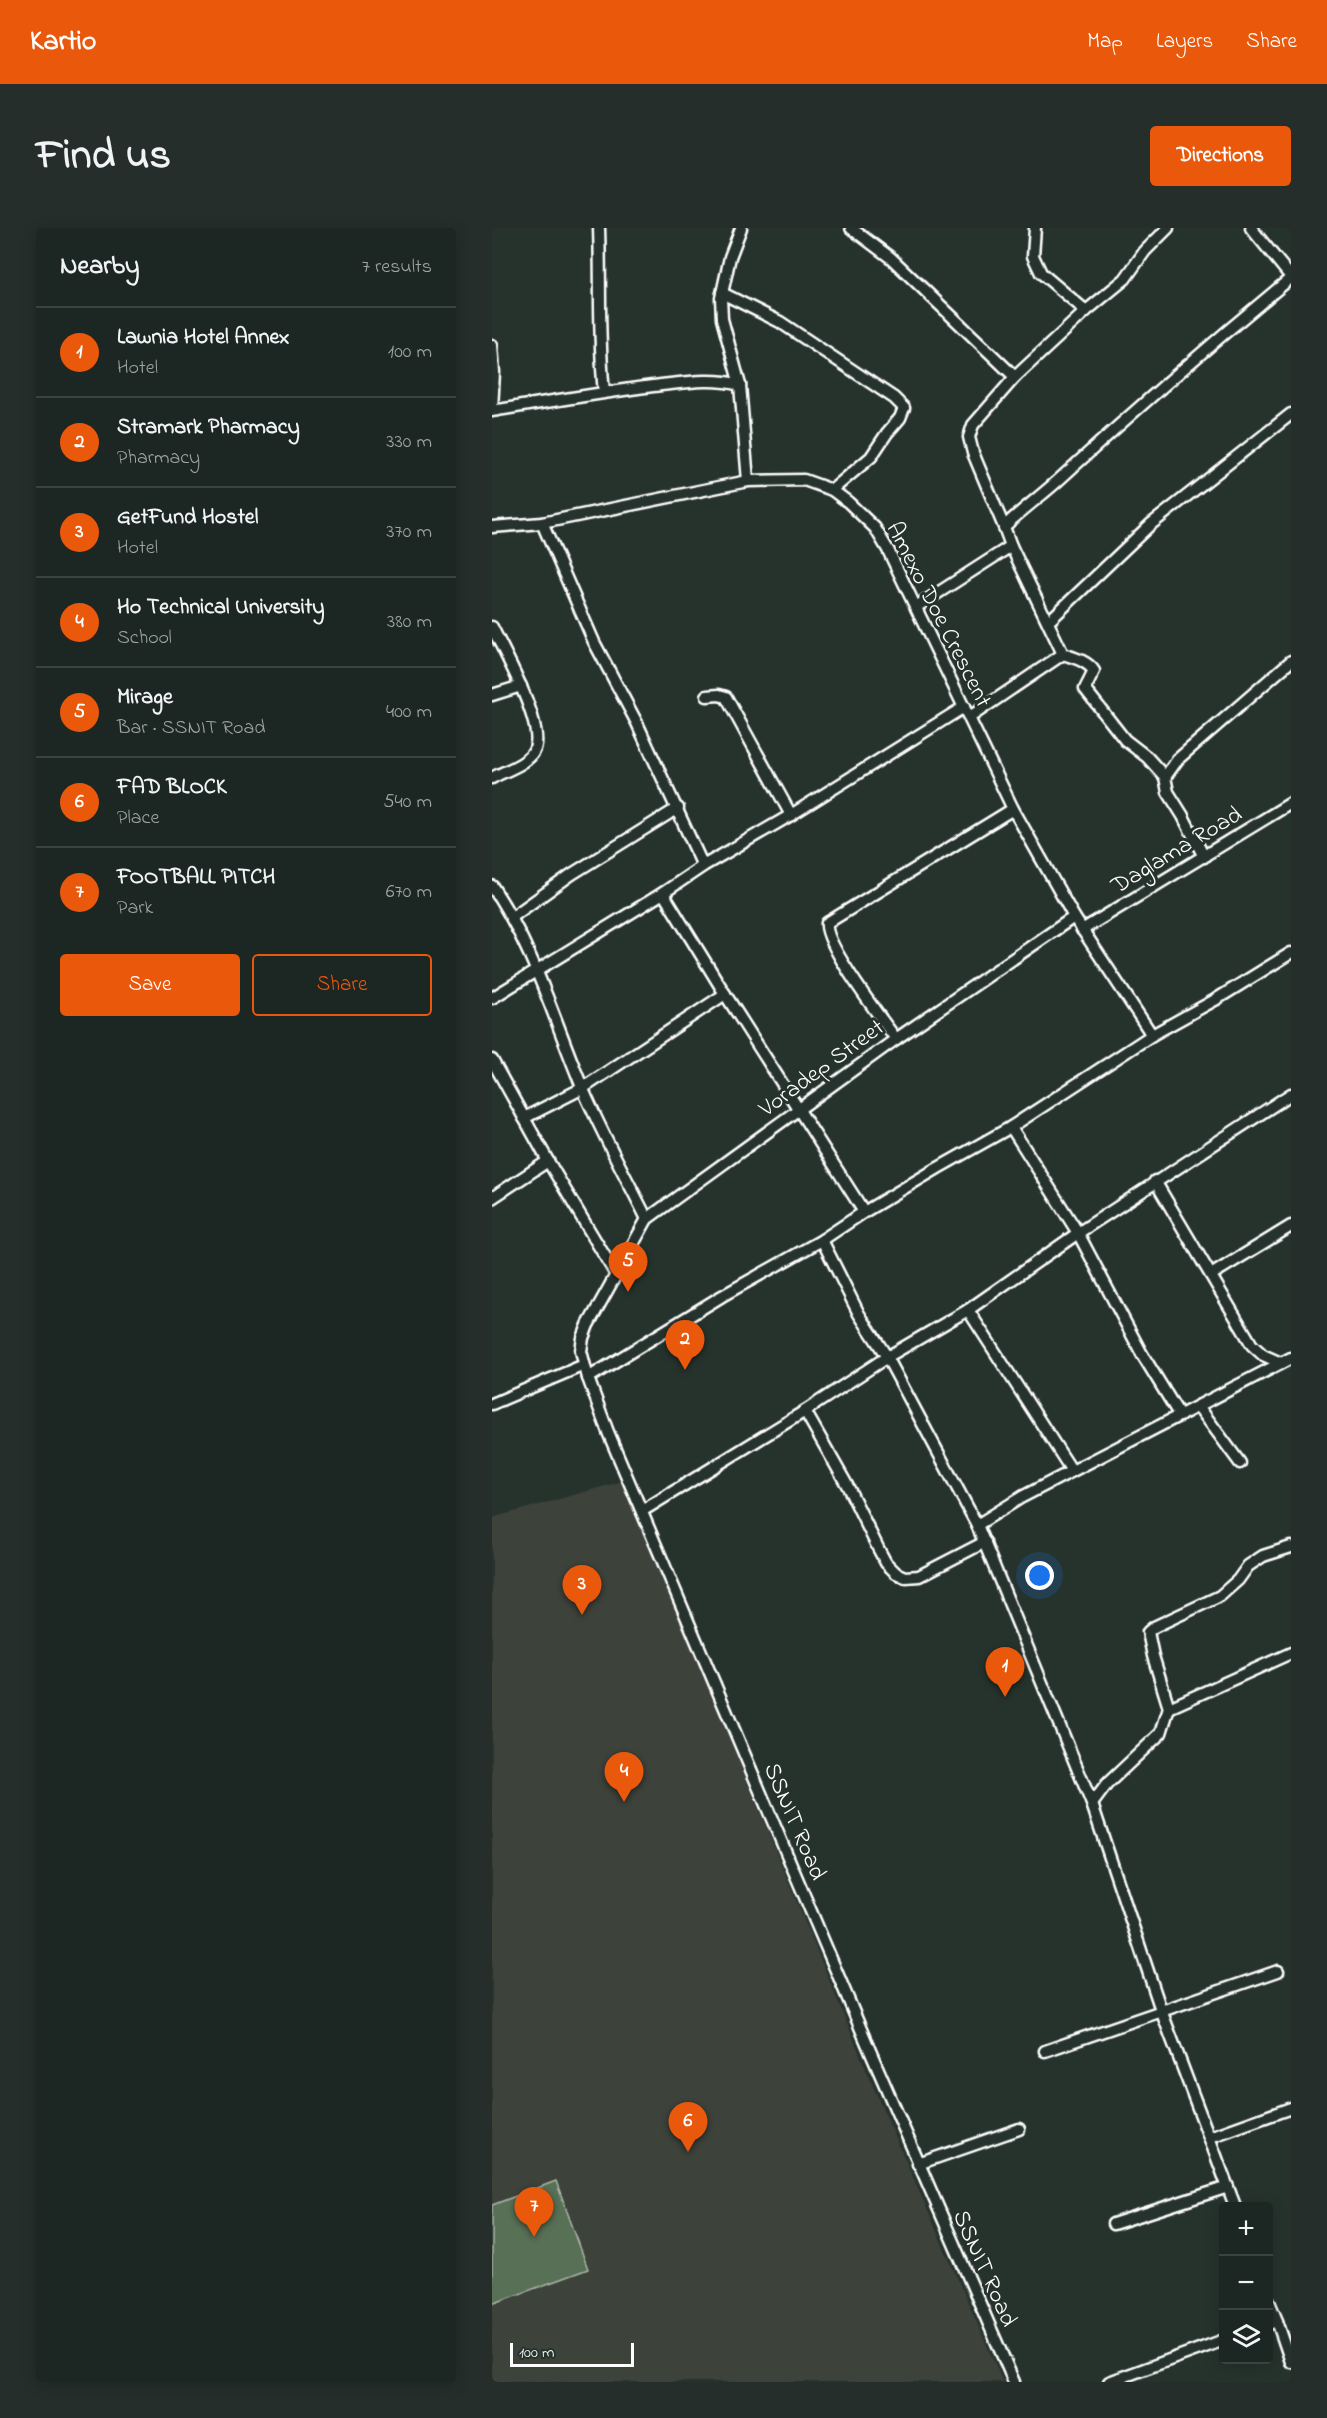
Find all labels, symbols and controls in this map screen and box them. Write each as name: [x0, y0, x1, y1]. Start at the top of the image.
text: Kartio: [30, 22, 96, 63]
text: Map: [1087, 27, 1123, 57]
text: Layers: [1156, 27, 1213, 57]
text: Share: [1246, 27, 1297, 57]
text: Find us: [36, 126, 171, 187]
button: Directions: [1150, 126, 1291, 186]
text: Nearby: [60, 248, 139, 286]
text: 7 results: [362, 253, 432, 282]
text: Lawnia Hotel Annex: [117, 322, 289, 354]
text: 1: [76, 338, 83, 367]
text: 100 m: [388, 338, 432, 367]
text: Hotel: [117, 354, 158, 383]
text: Stramark Pharmacy: [117, 412, 300, 444]
text: 2: [75, 428, 84, 457]
text: 330 m: [386, 428, 432, 457]
text: Pharmacy: [117, 444, 200, 473]
text: GetFund Hostel: [117, 502, 258, 534]
street label: Amexo Doe Crescent: [876, 516, 1000, 714]
text: 3: [75, 518, 84, 547]
text: 370 m: [386, 518, 432, 547]
text: Hotel: [117, 534, 158, 563]
text: Ho Technical University: [117, 592, 324, 624]
text: 4: [75, 608, 84, 637]
text: 380 m: [387, 608, 432, 637]
text: School: [117, 624, 172, 653]
text: Mirage: [117, 682, 173, 714]
text: 5: [74, 698, 85, 727]
text: 400 m: [386, 698, 432, 727]
text: Bar · SSNIT Road: [117, 714, 266, 743]
text: FAD BLOCK: [117, 772, 227, 804]
text: 6: [75, 788, 84, 817]
text: 540 m: [383, 788, 432, 817]
street label: Daglama Road: [1104, 798, 1250, 905]
text: Place: [117, 804, 159, 833]
text: FOOTBALL PITCH: [117, 862, 275, 894]
text: 7: [75, 878, 84, 907]
text: 670 m: [386, 878, 432, 907]
text: Park: [117, 894, 153, 923]
button: Save: [60, 954, 240, 1016]
button: Share: [252, 954, 432, 1016]
street label: Voradep Street: [752, 1011, 893, 1127]
pin: 5: [608, 1242, 648, 1292]
pin: 2: [666, 1320, 704, 1370]
your location: [1025, 1561, 1054, 1590]
pin: 3: [562, 1566, 602, 1615]
pin: 1: [986, 1648, 1024, 1697]
pin: 4: [604, 1752, 644, 1802]
street label: SSNIT Road: [753, 1758, 834, 1887]
pin: 6: [668, 2102, 708, 2152]
pin: 7: [514, 2188, 554, 2237]
map controls: [1219, 2202, 1273, 2364]
button: +: [1219, 2202, 1273, 2256]
street label: SSNIT Road: [942, 2205, 1025, 2334]
button: −: [1219, 2256, 1273, 2310]
button: layers: [1219, 2310, 1273, 2364]
scale bar: [510, 2340, 634, 2368]
text: 100 m: [519, 2341, 554, 2365]

